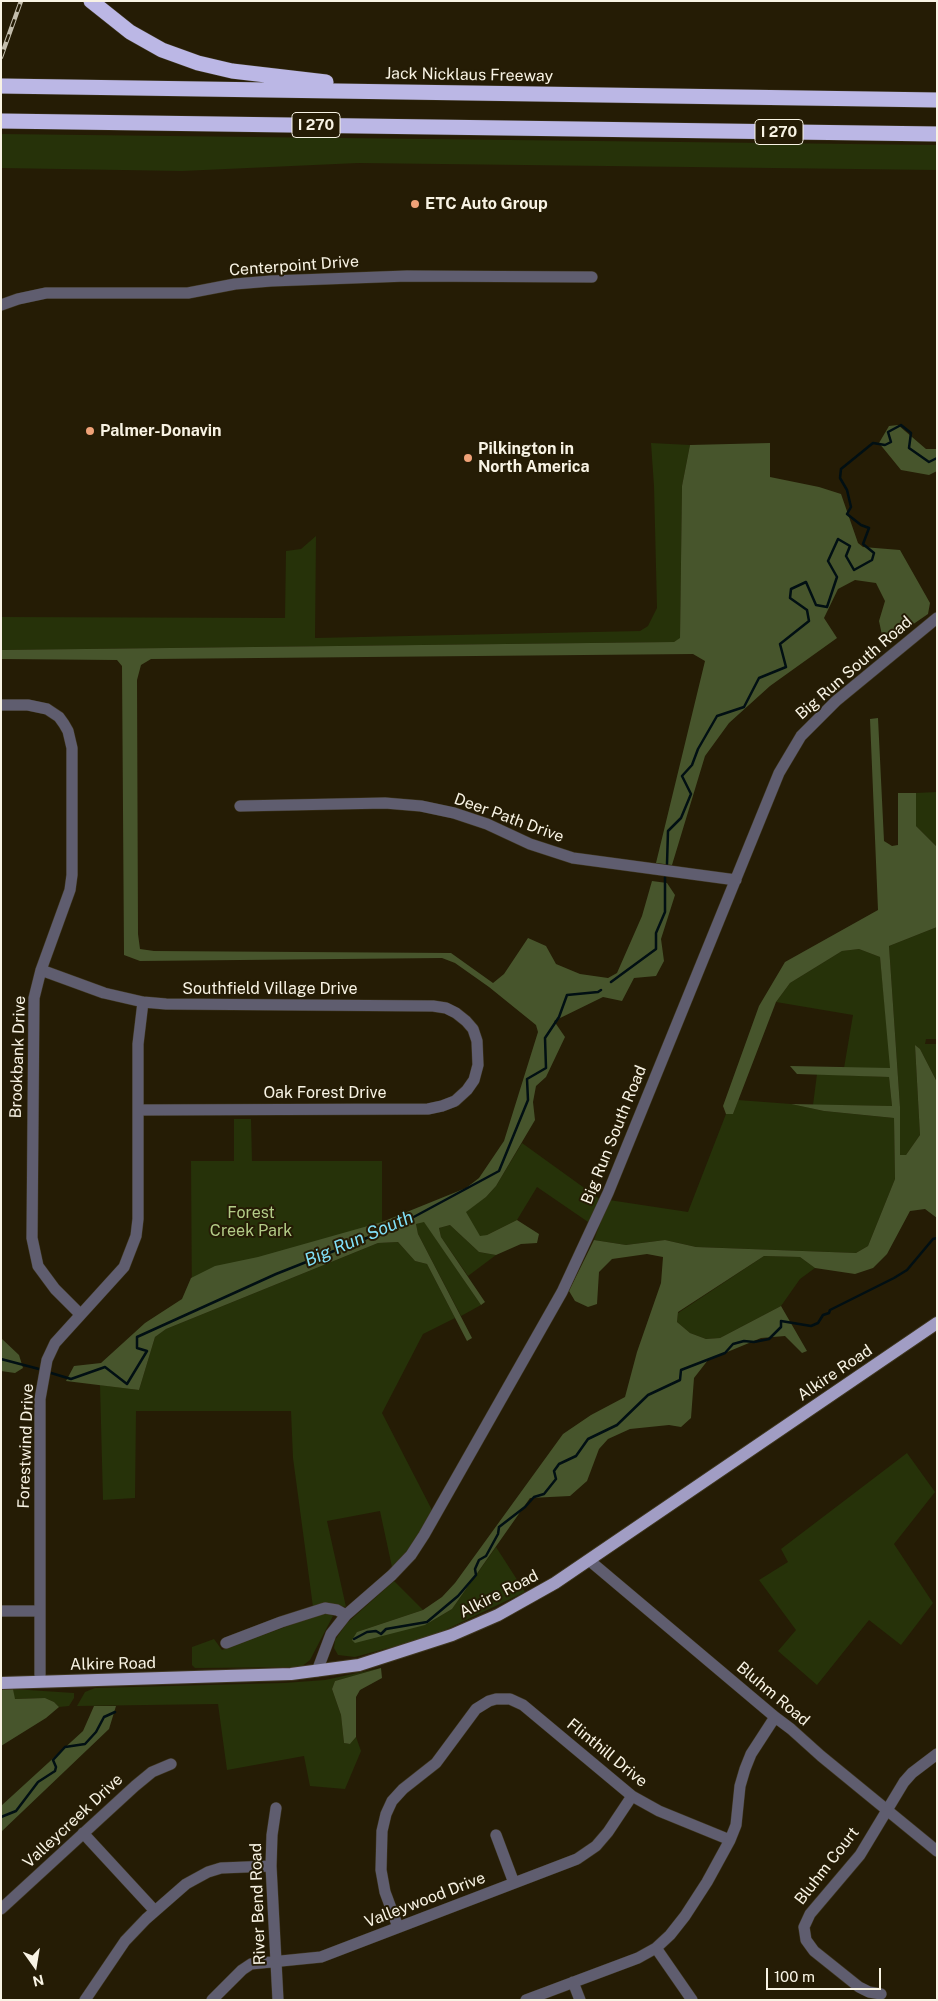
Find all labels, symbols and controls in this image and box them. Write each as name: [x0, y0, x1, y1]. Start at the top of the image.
street label: Jack Nicklaus Freeway: [385, 64, 553, 86]
road number: I 270: [292, 112, 340, 138]
road number: I 270: [755, 120, 803, 144]
place label: ETC Auto Group: [425, 194, 548, 214]
marker: ETC Auto Group: [409, 198, 421, 210]
street label: Centerpoint Drive: [228, 252, 360, 280]
place label: Palmer-Donavin: [100, 421, 222, 441]
marker: Palmer-Donavin: [84, 425, 96, 437]
place label: Pilkington in North America: [478, 439, 590, 477]
marker: Pilkington in North America: [462, 452, 474, 464]
street label: Big Run South Road: [792, 612, 916, 724]
street label: Deer Path Drive: [451, 789, 567, 847]
street label: Southfield Village Drive: [182, 979, 358, 999]
street label: Brookbank Drive: [6, 995, 30, 1119]
street label: Big Run South Road: [577, 1063, 651, 1207]
street label: Oak Forest Drive: [263, 1083, 387, 1103]
park label: Forest Creek Park: [210, 1203, 292, 1241]
water label: Big Run South: [301, 1206, 417, 1272]
street label: Alkire Road: [794, 1341, 876, 1405]
street label: Forestwind Drive: [14, 1383, 38, 1509]
street label: Alkire Road: [456, 1566, 542, 1622]
street label: Alkire Road: [70, 1654, 156, 1674]
street label: Bluhm Road: [733, 1658, 813, 1730]
street label: Flinthill Drive: [563, 1715, 651, 1791]
street label: Valleycreek Drive: [19, 1770, 127, 1872]
street label: Bluhm Court: [791, 1823, 863, 1909]
street label: River Bend Road: [246, 1843, 270, 1965]
street label: Valleywood Drive: [362, 1868, 488, 1932]
north arrow: [10, 1941, 60, 1991]
scale bar: [768, 1958, 883, 1990]
text: 100 m: [774, 1968, 815, 1985]
text: N: [31, 1972, 46, 1990]

